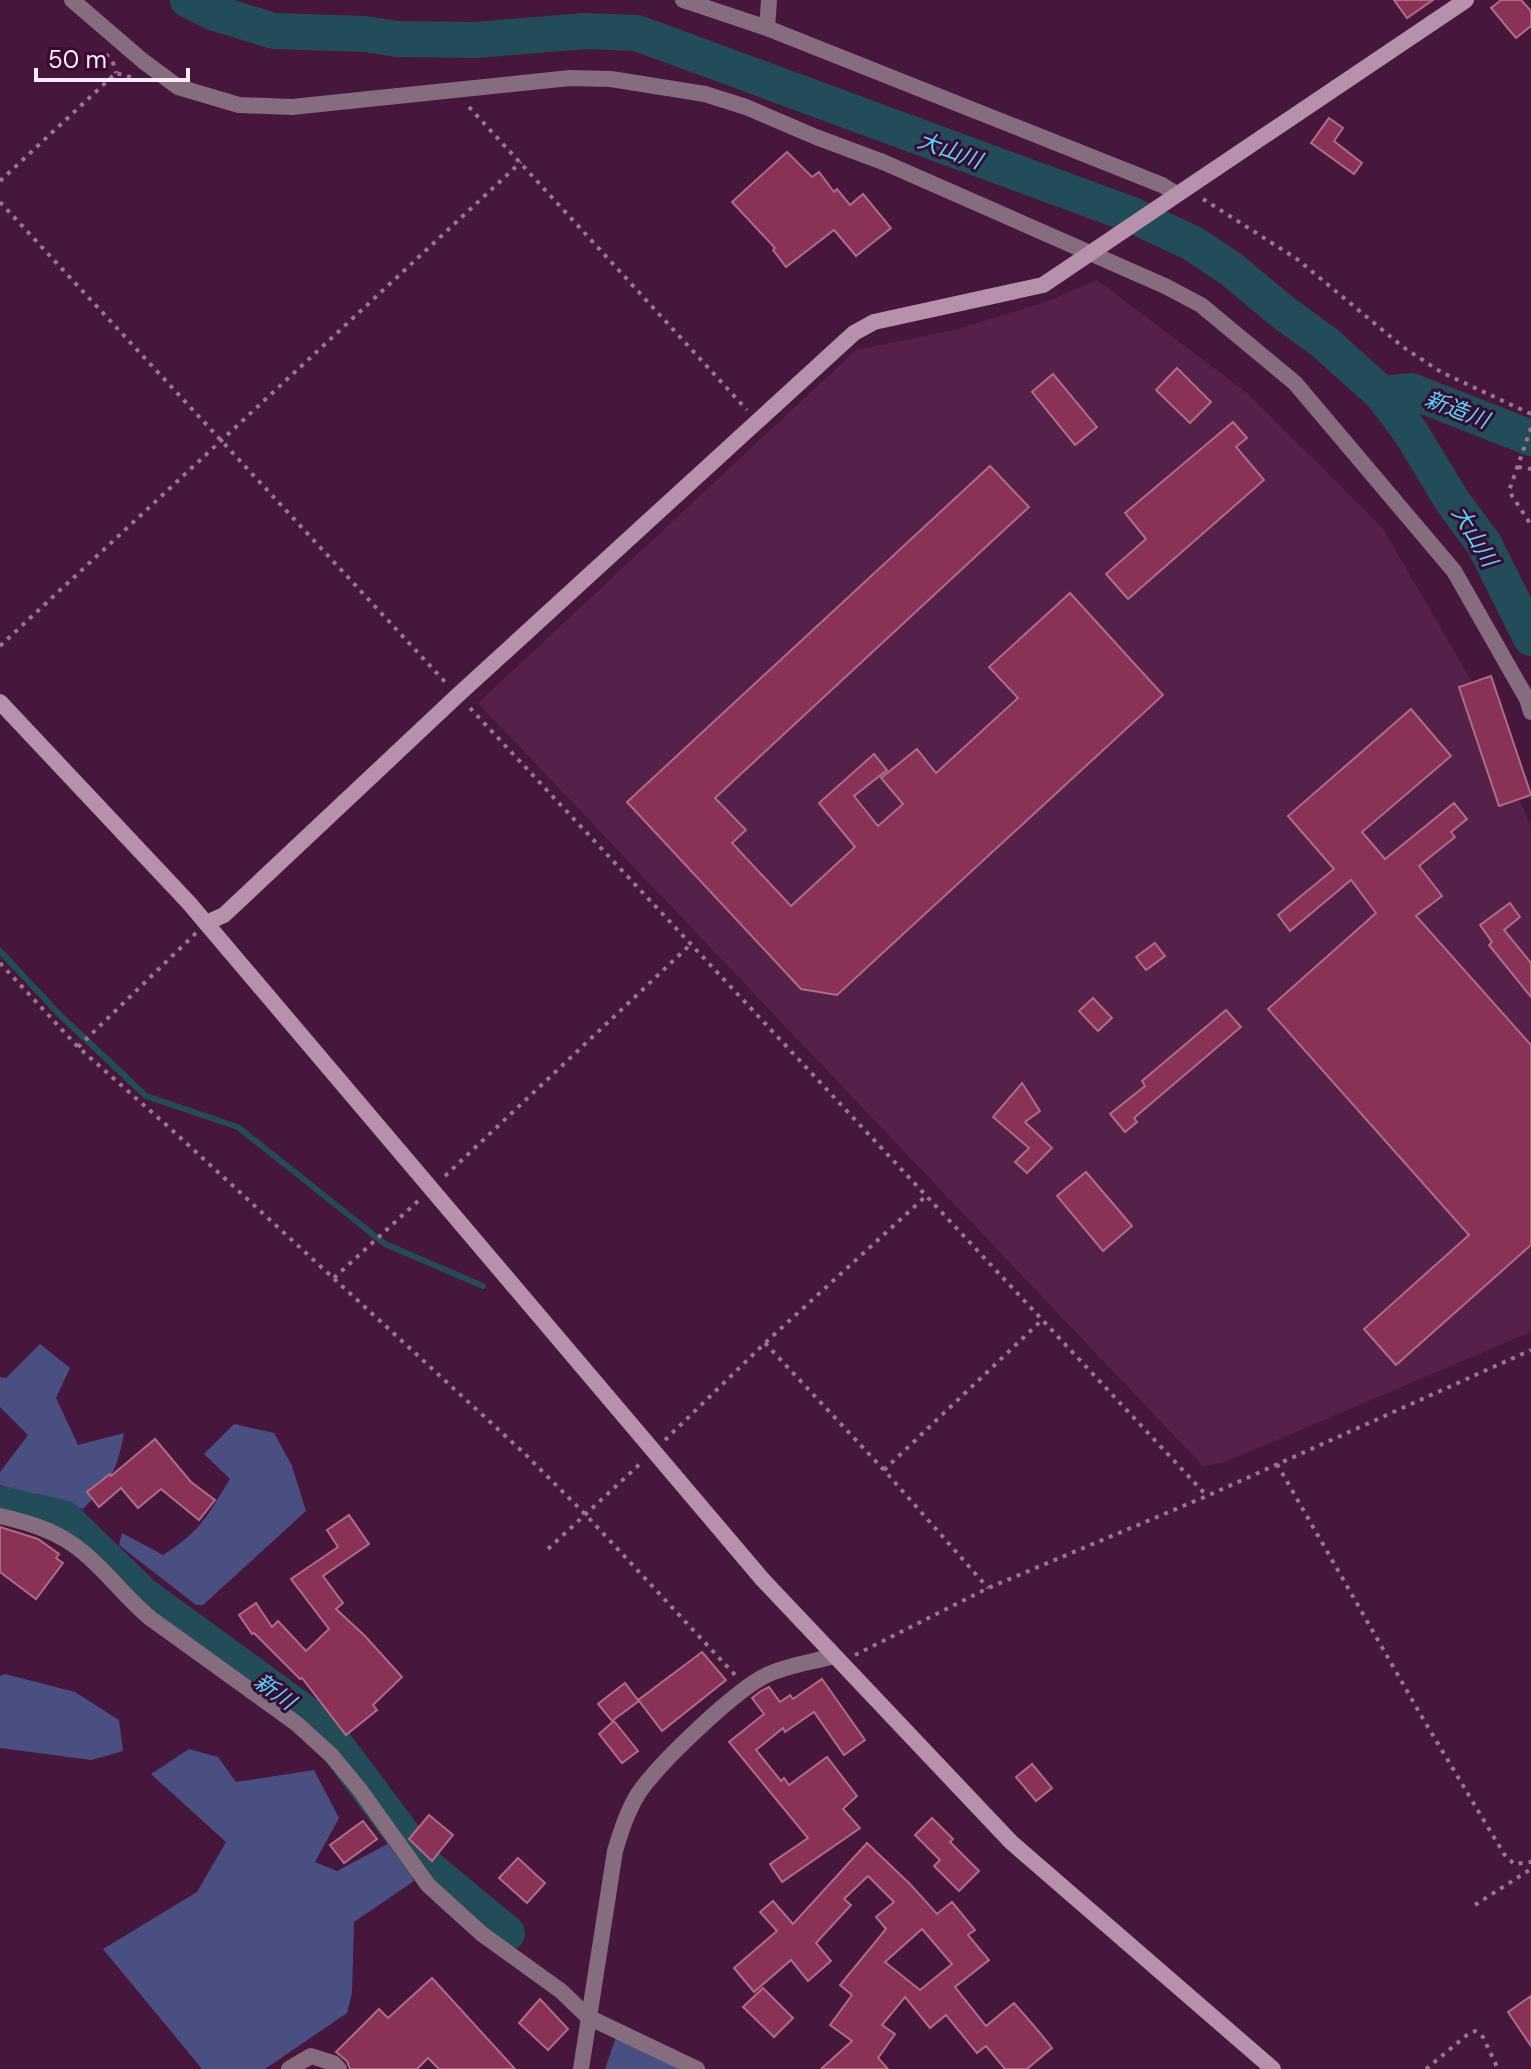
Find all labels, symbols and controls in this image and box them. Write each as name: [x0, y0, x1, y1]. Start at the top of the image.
scale bar: [36, 32, 188, 82]
text: 50 m: [48, 44, 107, 75]
water label: 大山川: [914, 126, 988, 176]
water label: 新造川: [1421, 384, 1495, 436]
water label: 大山川: [1445, 500, 1505, 574]
water label: 新川: [248, 1667, 303, 1717]

